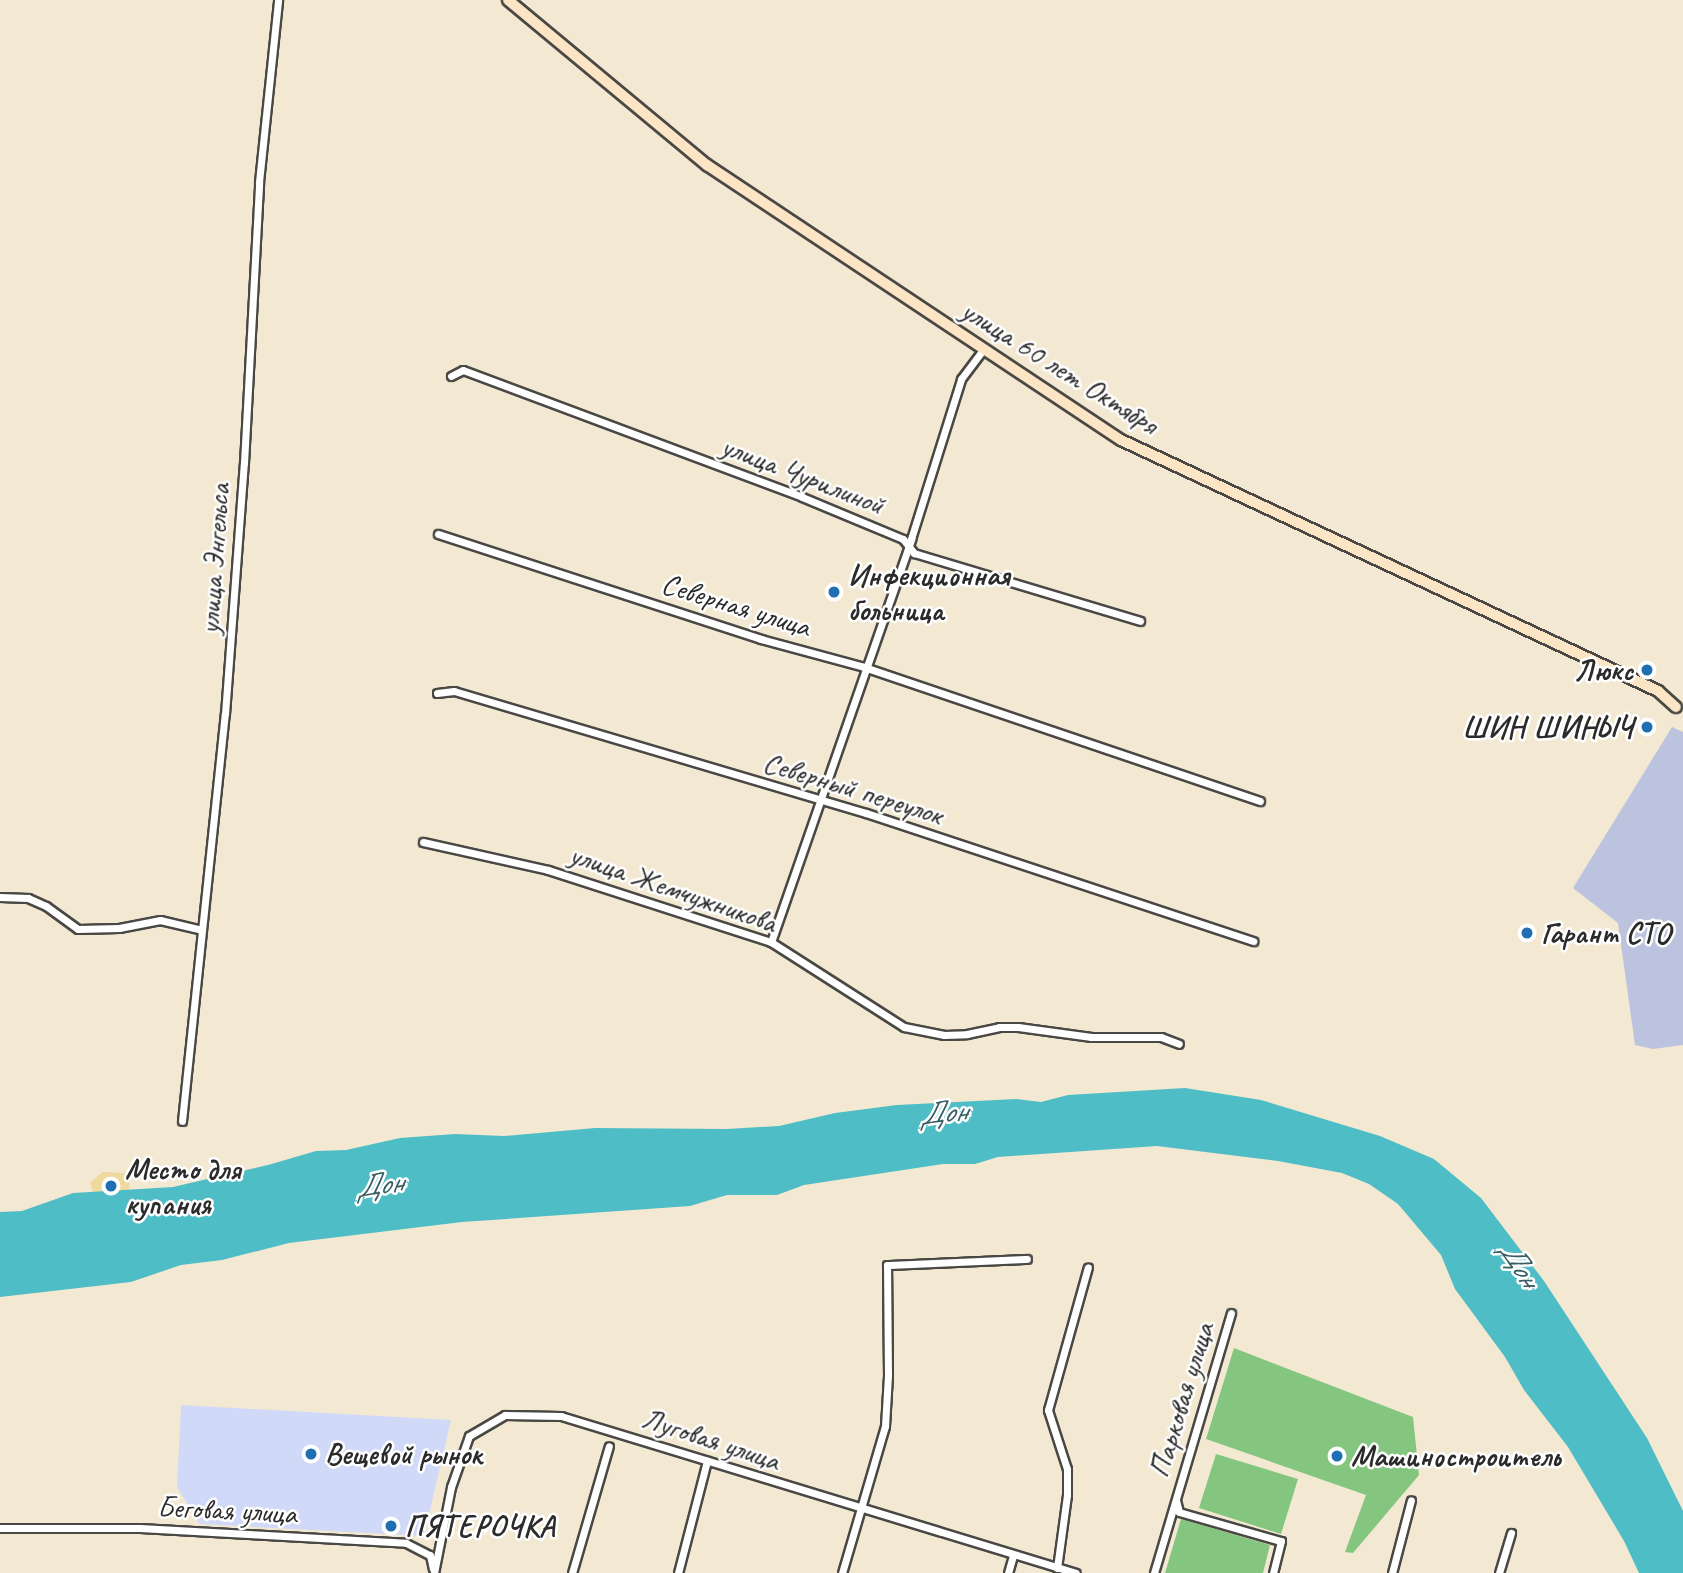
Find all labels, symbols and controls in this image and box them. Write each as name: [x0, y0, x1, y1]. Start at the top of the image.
street label: улица 60 лет Октября: [953, 291, 1167, 443]
street label: улица Чурилиной: [717, 428, 889, 522]
street label: улица Энгельса: [191, 482, 237, 636]
place label: Инфекционная больница: [848, 557, 1010, 628]
street label: Северная улица: [657, 565, 815, 645]
marker: Инфекционная больница: [826, 584, 842, 600]
place label: Люкс: [1574, 652, 1633, 688]
marker: Люкс: [1639, 662, 1655, 678]
place label: ШИН ШИНЫЧ: [1463, 709, 1633, 745]
marker: ШИН ШИНЫЧ: [1639, 719, 1655, 735]
street label: Северный переулок: [759, 744, 947, 832]
street label: улица Жемчужникова: [565, 836, 781, 940]
place label: Гарант СТО: [1541, 915, 1670, 951]
marker: Гарант СТО: [1519, 925, 1535, 941]
water label: Дон: [918, 1092, 968, 1134]
place label: Место для купания: [125, 1151, 239, 1222]
water label: Дон: [353, 1163, 405, 1207]
marker: Место для купания: [103, 1178, 119, 1194]
water label: Дон: [1490, 1234, 1548, 1294]
street label: Парковая улица: [1140, 1318, 1222, 1482]
street label: Луговая улица: [637, 1400, 785, 1478]
place label: Вещевой рынок: [325, 1436, 482, 1472]
place label: Машиностроитель: [1351, 1438, 1560, 1474]
marker: Вещевой рынок: [303, 1446, 319, 1462]
marker: Машиностроитель: [1329, 1448, 1345, 1464]
street label: Беговая улица: [156, 1488, 298, 1532]
place label: ПЯТЕРОЧКА: [405, 1508, 554, 1544]
marker: ПЯТЕРОЧКА: [383, 1518, 399, 1534]

